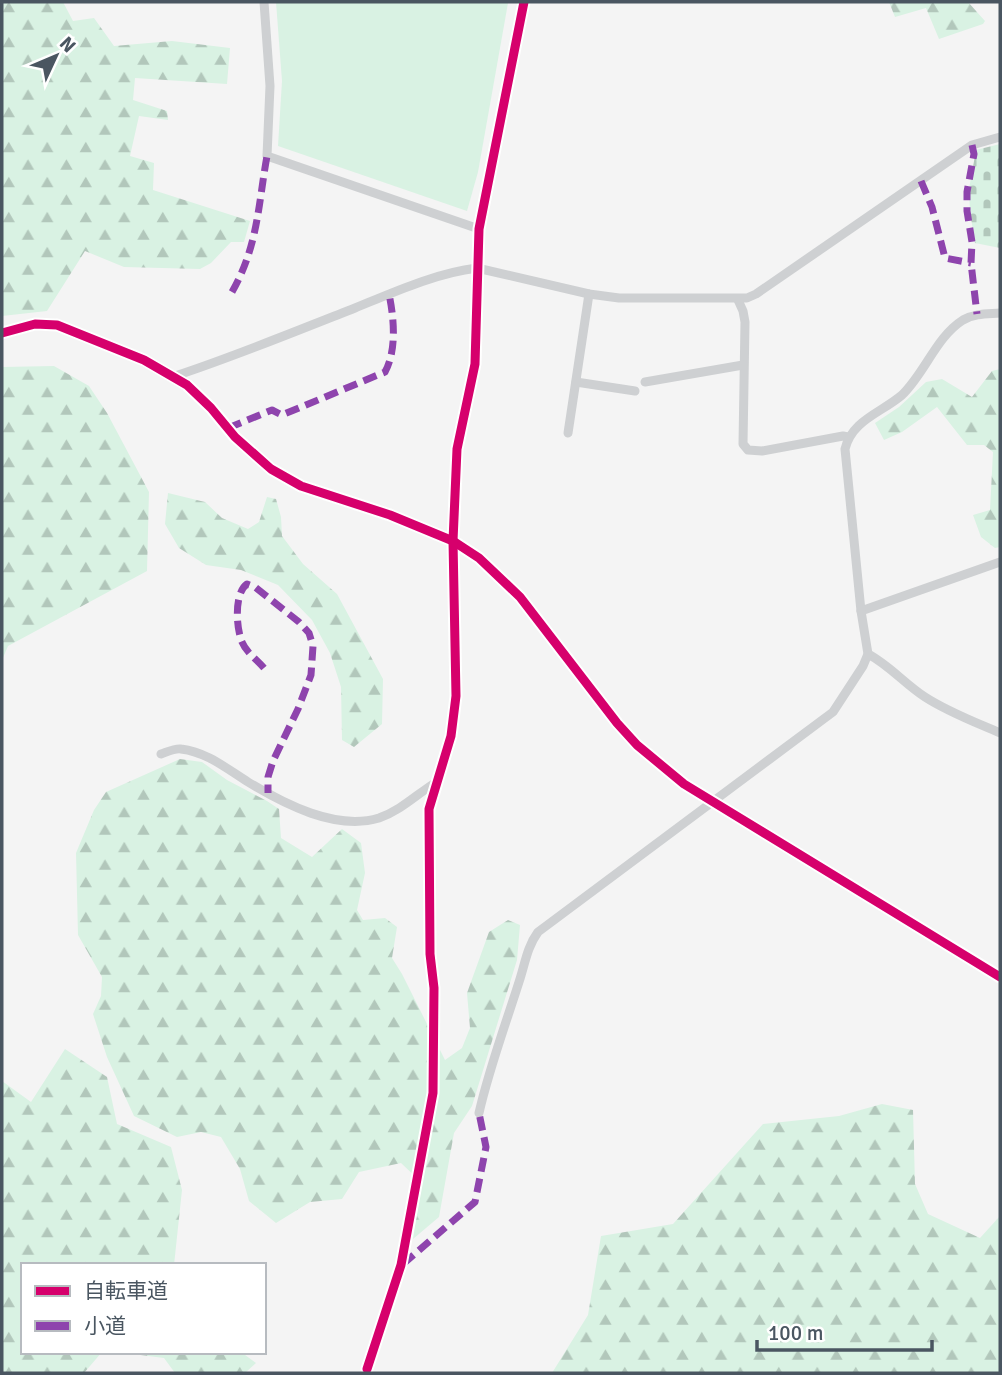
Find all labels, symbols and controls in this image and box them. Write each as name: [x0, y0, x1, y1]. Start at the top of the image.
north arrow: [21, 21, 91, 91]
text: N: [54, 32, 81, 58]
legend: [21, 1263, 266, 1354]
text: 自転車道: [84, 1278, 168, 1304]
scale bar: [757, 1308, 932, 1352]
text: 小道: [84, 1313, 126, 1339]
text: 100 m: [768, 1320, 823, 1346]

